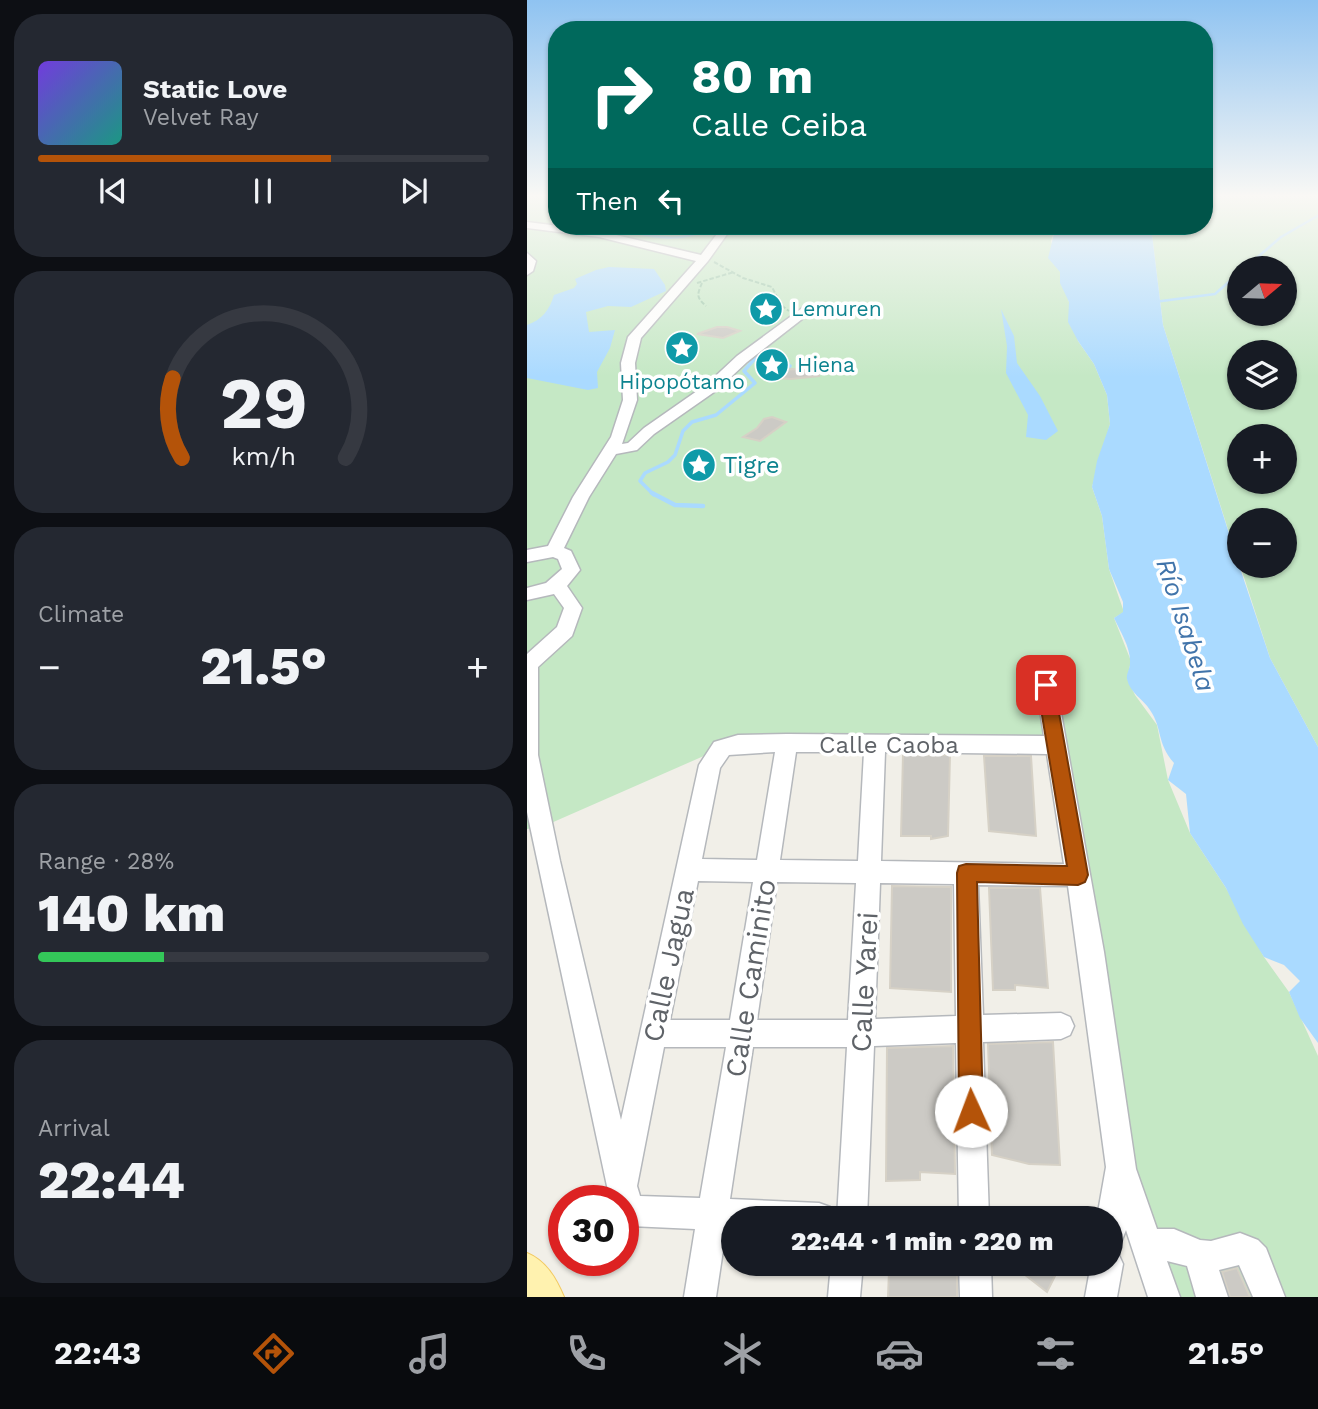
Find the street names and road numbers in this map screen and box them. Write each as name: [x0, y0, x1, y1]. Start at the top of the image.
street label: Calle Caoba: [819, 731, 959, 759]
street label: Calle Caminito: [719, 877, 782, 1080]
street label: Calle Jagua: [636, 885, 701, 1045]
street label: Calle Yarei: [844, 911, 885, 1053]

